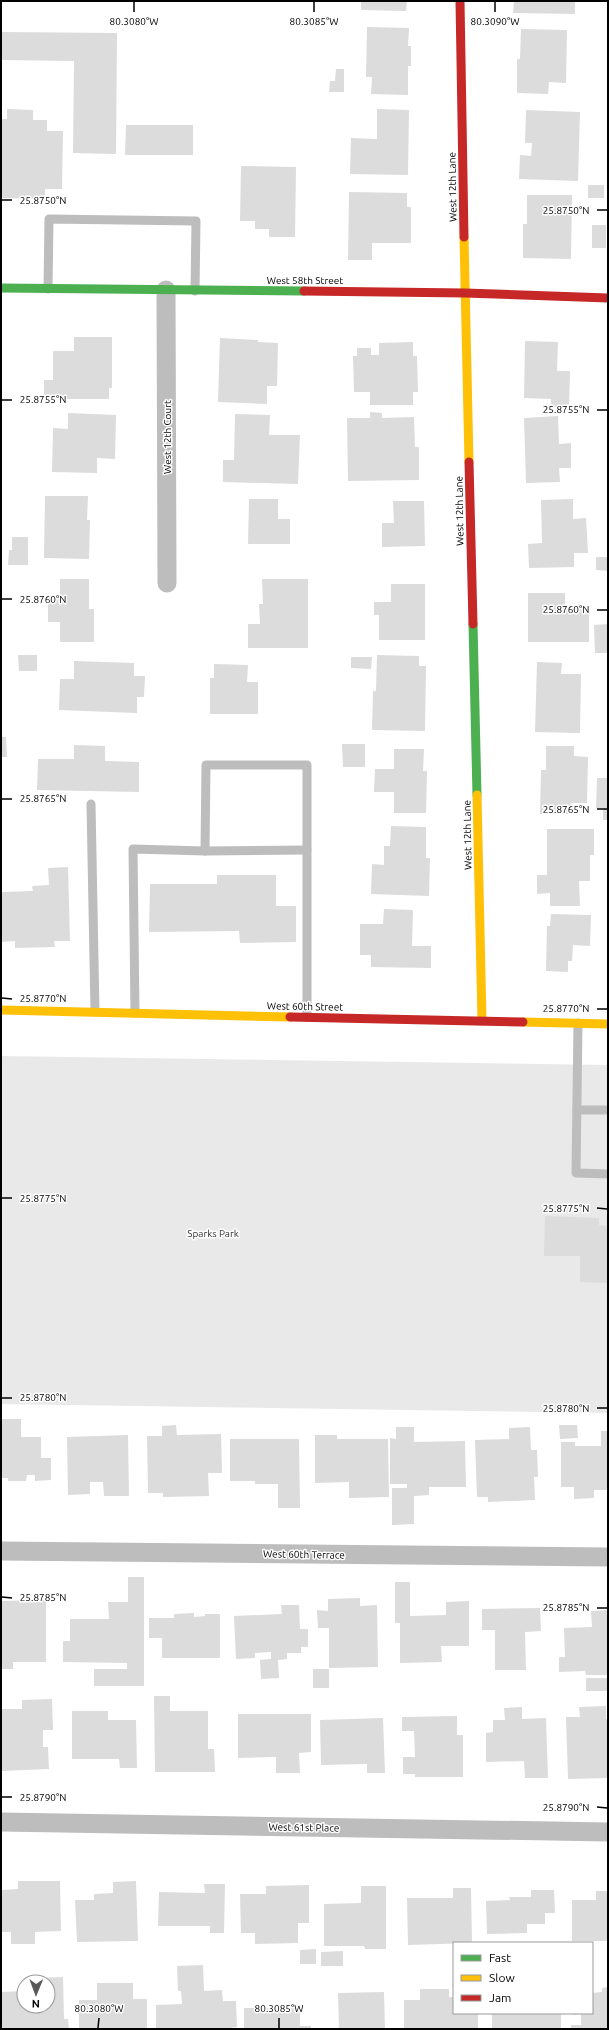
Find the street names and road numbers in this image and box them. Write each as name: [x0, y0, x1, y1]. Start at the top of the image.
street label: West 12th Lane: [446, 152, 459, 222]
street label: West 58th Street: [267, 275, 343, 286]
street label: West 12th Court: [162, 400, 173, 474]
street label: West 12th Lane: [453, 476, 466, 546]
street label: West 12th Lane: [461, 800, 474, 870]
street label: West 60th Street: [267, 1000, 343, 1013]
street label: West 60th Terrace: [263, 1548, 345, 1561]
street label: West 61st Place: [268, 1821, 340, 1834]

